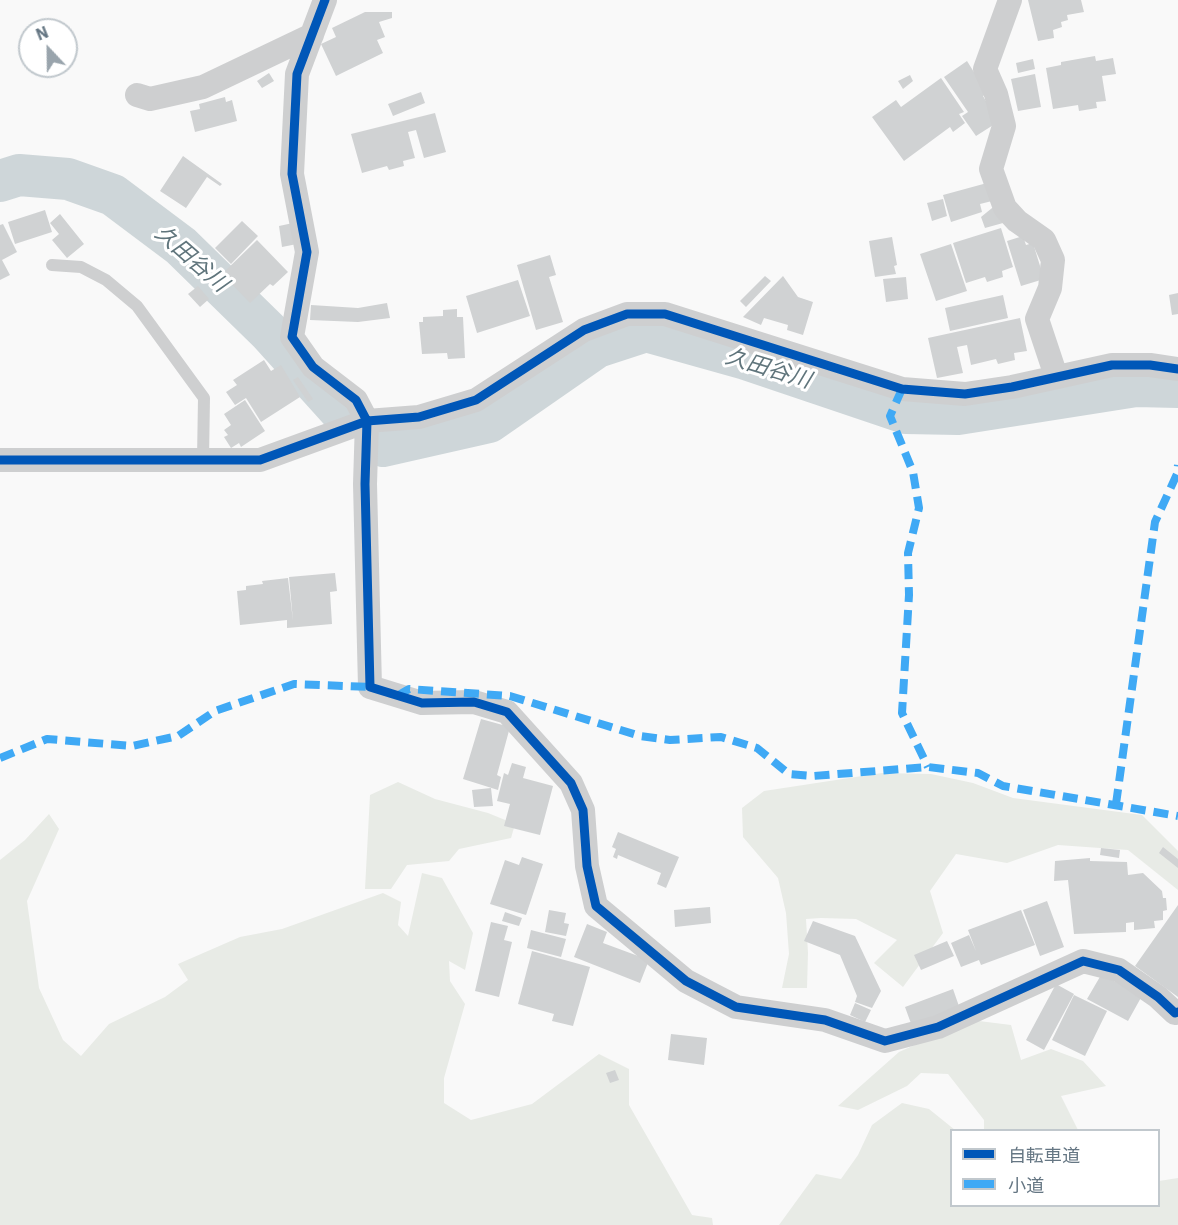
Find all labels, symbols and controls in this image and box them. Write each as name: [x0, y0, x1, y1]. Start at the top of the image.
north arrow: [18, 18, 78, 78]
text: N: [33, 22, 51, 45]
water label: 久田谷川: [149, 220, 233, 298]
water label: 久田谷川: [722, 344, 814, 394]
legend: [950, 1129, 1160, 1207]
text: 自転車道: [1008, 1144, 1080, 1167]
text: 小道: [1008, 1174, 1044, 1197]

